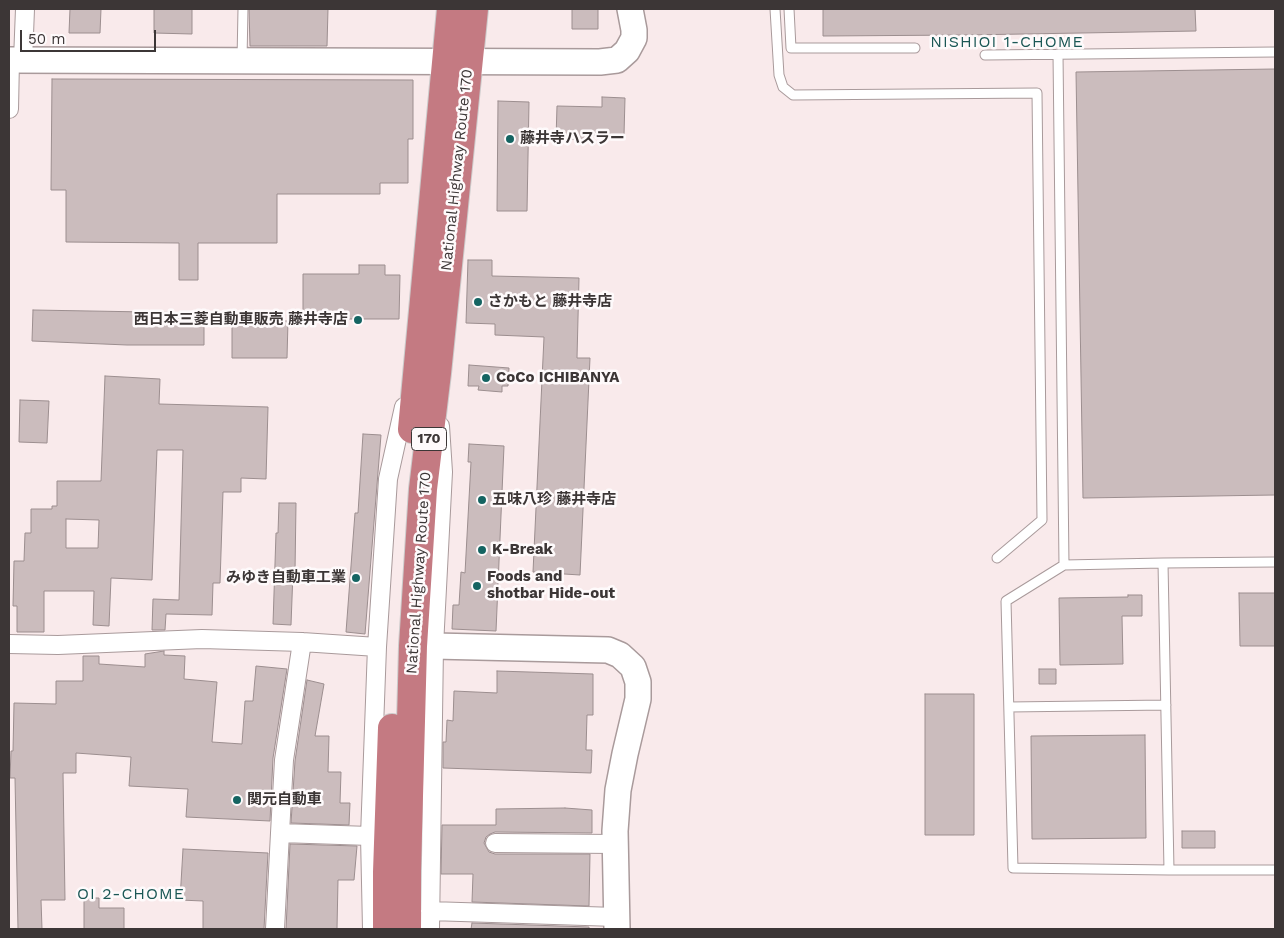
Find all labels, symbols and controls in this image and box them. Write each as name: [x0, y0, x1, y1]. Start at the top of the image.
scale bar: [22, 20, 159, 52]
text: 50 m: [28, 30, 65, 48]
district label: NISHIOI 1-CHOME: [928, 32, 1086, 52]
street label: National Highway Route 170: [437, 68, 477, 272]
place label: 藤井寺ハスラー: [520, 130, 625, 148]
marker: 藤井寺ハスラー: [504, 133, 516, 145]
place label: さかもと 藤井寺店: [488, 293, 612, 311]
marker: さかもと 藤井寺店: [472, 296, 484, 308]
place label: 西日本三菱自動車販売 藤井寺店: [134, 311, 348, 329]
marker: 西日本三菱自動車販売 藤井寺店: [352, 314, 364, 326]
place label: CoCo ICHIBANYA: [496, 369, 619, 387]
marker: CoCo ICHIBANYA: [480, 372, 492, 384]
road number: 170: [412, 428, 446, 450]
street label: National Highway Route 170: [403, 471, 435, 675]
place label: 五味八珍 藤井寺店: [492, 491, 616, 509]
marker: 五味八珍 藤井寺店: [476, 494, 488, 506]
place label: K-Break: [492, 541, 553, 559]
marker: K-Break: [476, 544, 488, 556]
place label: Foods and shotbar Hide-out: [487, 568, 615, 603]
place label: みゆき自動車工業: [226, 569, 346, 587]
marker: みゆき自動車工業: [350, 572, 362, 584]
marker: Foods and shotbar Hide-out: [471, 580, 483, 592]
place label: 関元自動車: [247, 791, 322, 809]
marker: 関元自動車: [231, 794, 243, 806]
district label: OI 2-CHOME: [76, 884, 186, 904]

